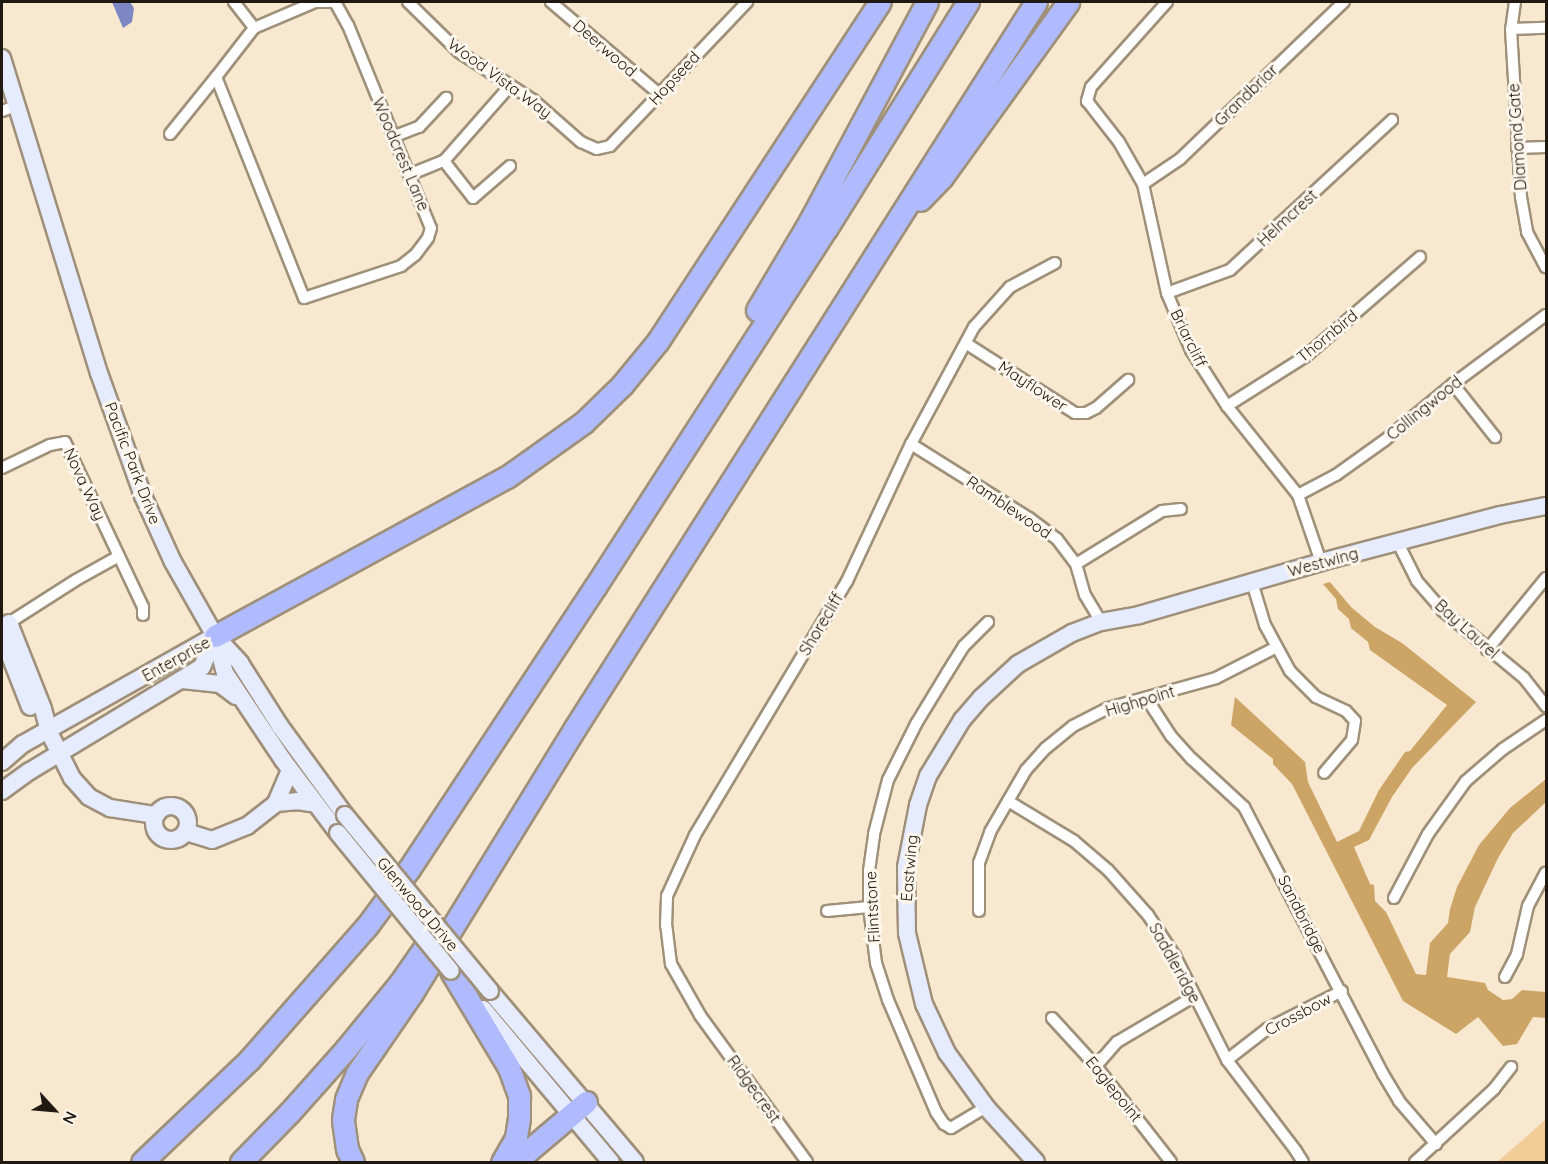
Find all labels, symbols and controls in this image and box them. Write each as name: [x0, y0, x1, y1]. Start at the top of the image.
street label: Deerwood: [569, 15, 641, 81]
street label: Wood Vista Way: [444, 34, 556, 122]
street label: Hopseed: [644, 47, 704, 109]
street label: Grandbriar: [1210, 60, 1282, 130]
street label: Diamond Gate: [1504, 83, 1530, 191]
street label: Woodcrest Lane: [368, 94, 434, 214]
street label: Helmcrest: [1253, 185, 1321, 251]
street label: Briarcliff: [1167, 306, 1211, 370]
street label: Thornbird: [1293, 306, 1361, 366]
street label: Mayflower: [995, 357, 1071, 415]
street label: Collingwood: [1383, 372, 1465, 444]
street label: Pacific Park Drive: [101, 399, 165, 527]
street label: Nova Way: [60, 445, 110, 523]
street label: Ramblewood: [963, 472, 1055, 542]
street label: Westwing: [1285, 543, 1361, 581]
street label: Shorecliff: [795, 589, 847, 659]
street label: Bay Laurel: [1431, 595, 1503, 663]
street label: Enterprise: [139, 632, 213, 686]
street label: Highpoint: [1103, 681, 1177, 721]
street label: Eastwing: [897, 834, 921, 902]
street label: Glenwood Drive: [373, 853, 463, 955]
street label: Flintstone: [861, 871, 883, 943]
street label: Sandbridge: [1274, 872, 1330, 956]
street label: Saddleridge: [1145, 920, 1205, 1006]
street label: Crossbow: [1262, 989, 1334, 1039]
street label: Ridgecrest: [723, 1052, 785, 1126]
street label: Eaglepoint: [1082, 1052, 1146, 1126]
north arrow: [24, 1080, 84, 1140]
text: N: [59, 1108, 82, 1128]

